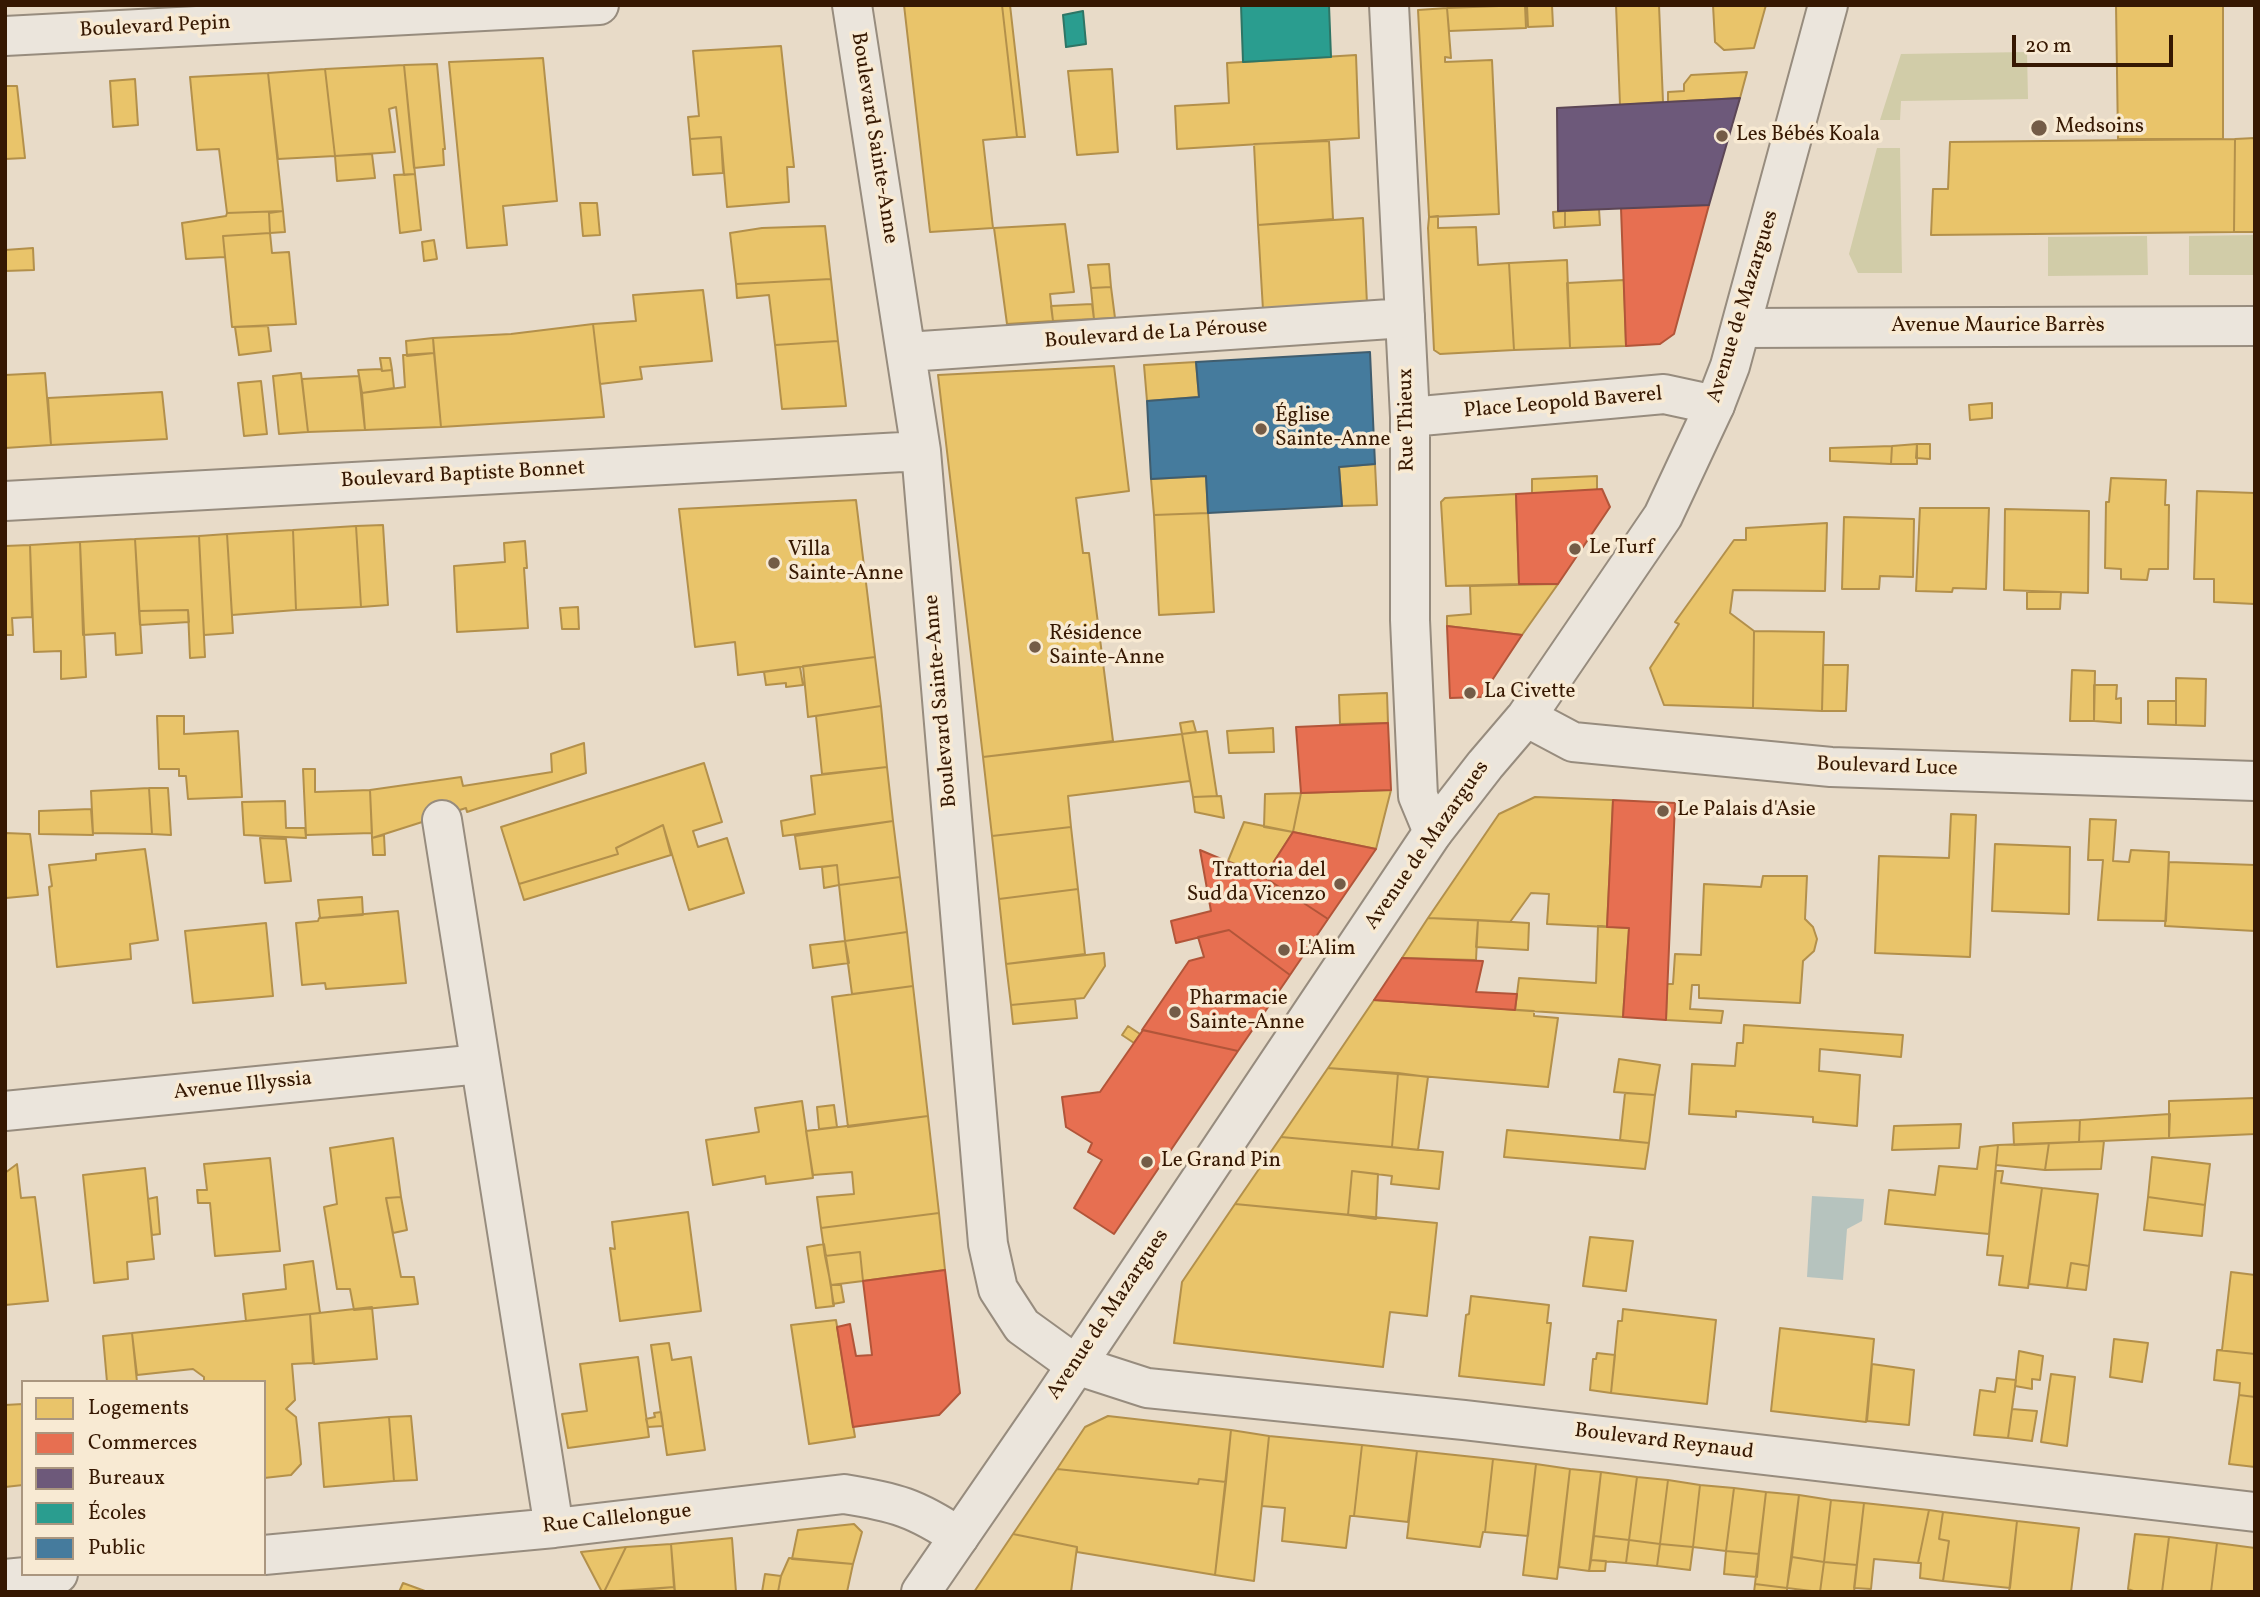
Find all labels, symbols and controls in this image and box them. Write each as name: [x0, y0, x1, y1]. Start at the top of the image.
street label: Boulevard Pepin: [79, 11, 231, 45]
scale bar: [2015, 21, 2176, 65]
street label: Boulevard Sainte-Anne: [844, 30, 902, 246]
text: 20 m: [2025, 32, 2071, 61]
place label: Medsoins: [2055, 115, 2144, 141]
marker: Medsoins: [2029, 118, 2049, 138]
place label: Les Bébés Koala: [1736, 123, 1880, 149]
marker: Les Bébés Koala: [1714, 128, 1730, 144]
street label: Avenue de Mazargues: [1703, 208, 1785, 406]
street label: Avenue Maurice Barrès: [1891, 314, 2105, 340]
street label: Boulevard de La Pérouse: [1044, 315, 1268, 355]
street label: Rue Thieux: [1394, 368, 1422, 472]
street label: Place Leopold Baverel: [1463, 383, 1663, 425]
place label: Église Sainte-Anne: [1275, 404, 1390, 454]
marker: Église Sainte-Anne: [1253, 421, 1269, 437]
street label: Boulevard Baptiste Bonnet: [340, 457, 586, 495]
place label: Le Turf: [1589, 536, 1654, 562]
place label: Villa Sainte-Anne: [788, 538, 903, 588]
marker: Le Turf: [1567, 541, 1583, 557]
marker: Villa Sainte-Anne: [766, 555, 782, 571]
street label: Boulevard Sainte-Anne: [920, 593, 964, 809]
place label: Résidence Sainte-Anne: [1049, 622, 1164, 672]
marker: Résidence Sainte-Anne: [1027, 639, 1043, 655]
place label: La Civette: [1484, 680, 1576, 706]
marker: La Civette: [1462, 685, 1478, 701]
street label: Boulevard Luce: [1816, 753, 1958, 783]
street label: Avenue de Mazargues: [1360, 757, 1496, 935]
place label: Le Palais d'Asie: [1677, 798, 1816, 824]
marker: Le Palais d'Asie: [1655, 803, 1671, 819]
place label: Trattoria del Sud da Vicenzo: [1187, 859, 1326, 909]
marker: Trattoria del Sud da Vicenzo: [1332, 876, 1348, 892]
place label: L'Alim: [1298, 937, 1356, 963]
marker: L'Alim: [1276, 942, 1292, 958]
place label: Pharmacie Sainte-Anne: [1189, 987, 1304, 1037]
marker: Pharmacie Sainte-Anne: [1167, 1004, 1183, 1020]
street label: Avenue Illyssia: [173, 1067, 313, 1107]
place label: Le Grand Pin: [1161, 1149, 1281, 1175]
marker: Le Grand Pin: [1139, 1154, 1155, 1170]
street label: Avenue de Mazargues: [1043, 1225, 1175, 1405]
legend: [21, 1380, 266, 1576]
text: Logements: [88, 1394, 189, 1423]
street label: Boulevard Reynaud: [1573, 1420, 1755, 1466]
text: Commerces: [88, 1429, 197, 1458]
text: Bureaux: [88, 1464, 165, 1493]
text: Écoles: [88, 1499, 146, 1528]
street label: Rue Callelongue: [541, 1500, 693, 1540]
text: Public: [88, 1534, 145, 1563]

